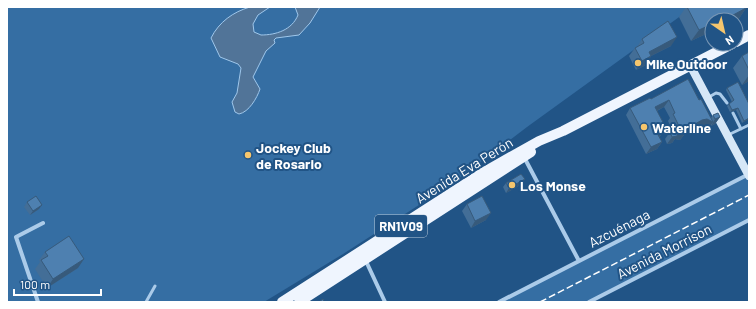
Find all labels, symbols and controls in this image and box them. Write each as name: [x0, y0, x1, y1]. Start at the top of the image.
north arrow: [704, 12, 744, 52]
text: N: [723, 33, 737, 48]
place label: Mike Outdoor: [646, 55, 728, 72]
marker: Mike Outdoor: [633, 58, 643, 68]
place label: Waterline: [652, 119, 712, 136]
marker: Waterline: [639, 122, 649, 132]
street label: Avenida Eva Perón: [412, 133, 516, 207]
place label: Jockey Club de Rosario: [256, 139, 331, 172]
marker: Jockey Club de Rosario: [243, 150, 253, 160]
place label: Los Monse: [520, 177, 586, 194]
marker: Los Monse: [507, 180, 517, 190]
street label: Azcuénaga: [586, 205, 652, 251]
road number: RN1V09: [375, 215, 427, 237]
street label: Avenida Morrison: [614, 220, 714, 282]
scale bar: [14, 271, 101, 297]
text: 100 m: [20, 277, 50, 291]

